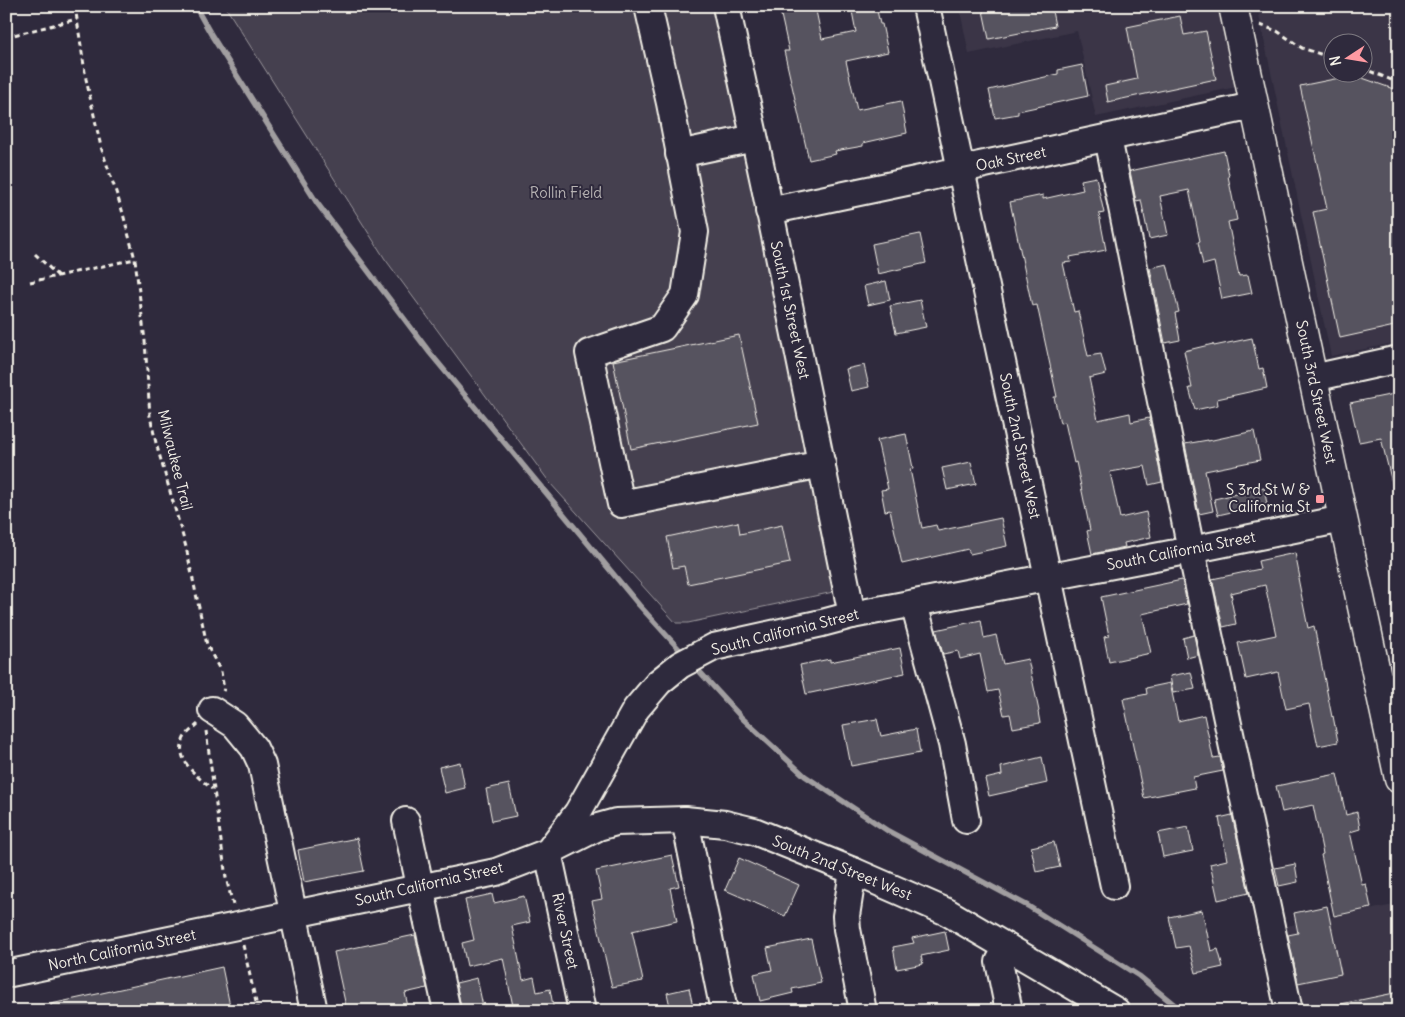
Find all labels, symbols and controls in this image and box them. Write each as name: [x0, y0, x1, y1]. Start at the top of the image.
north arrow: [1322, 32, 1372, 82]
text: N: [1325, 54, 1345, 67]
street label: Oak Street: [974, 142, 1048, 175]
park label: Rollin Field: [530, 183, 602, 202]
street label: South 1st Street West: [767, 239, 814, 381]
street label: South 3rd Street West: [1292, 318, 1341, 465]
street label: South 2nd Street West: [996, 371, 1045, 521]
street label: Milwaukee Trail: [154, 408, 197, 512]
place label: S 3rd St W & California St: [1226, 480, 1311, 516]
marker: S 3rd St W & California St: [1314, 493, 1326, 505]
street label: South California Street: [1105, 527, 1257, 574]
street label: South California Street: [709, 604, 861, 659]
street label: South 2nd Street West: [770, 831, 915, 904]
street label: South California Street: [353, 857, 505, 910]
street label: River Street: [548, 891, 583, 971]
street label: North California Street: [46, 925, 198, 974]

